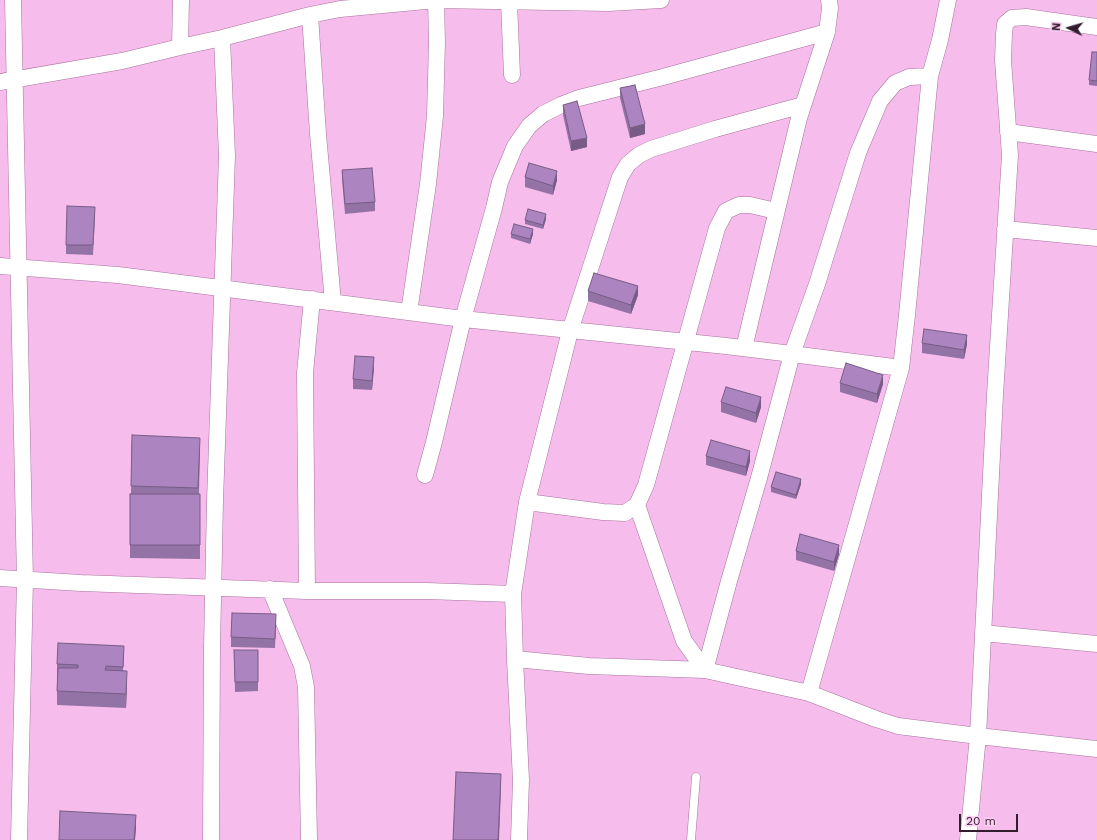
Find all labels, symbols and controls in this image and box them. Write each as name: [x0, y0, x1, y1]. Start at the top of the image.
north arrow: [1049, 8, 1089, 48]
text: N: [1050, 22, 1063, 32]
scale bar: [961, 806, 1020, 832]
text: 20 m: [966, 814, 996, 828]

